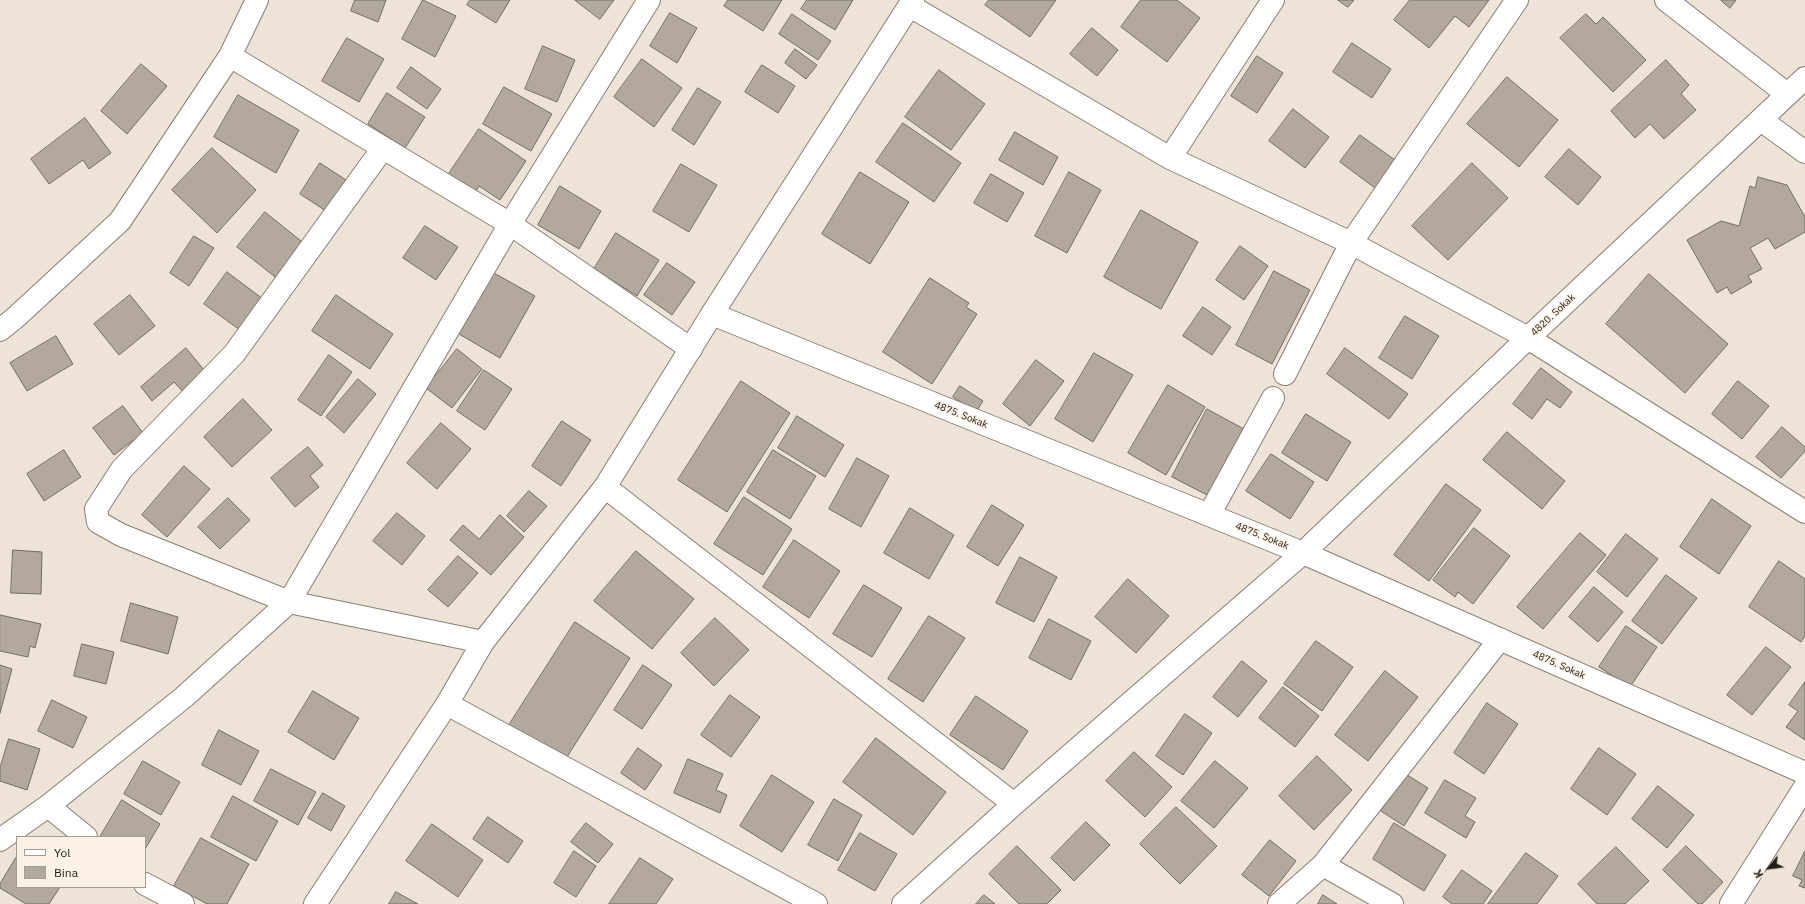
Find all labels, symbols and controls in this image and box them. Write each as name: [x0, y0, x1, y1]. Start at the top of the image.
street label: 4820. Sokak: [1528, 291, 1578, 339]
street label: 4875. Sokak: [933, 399, 989, 431]
street label: 4875. Sokak: [1234, 520, 1290, 552]
street label: 4875. Sokak: [1531, 648, 1587, 682]
legend: [16, 836, 146, 888]
text: Yol: [54, 845, 71, 860]
north arrow: [1749, 848, 1789, 888]
text: Bina: [54, 865, 78, 880]
text: K: [1751, 867, 1766, 881]

